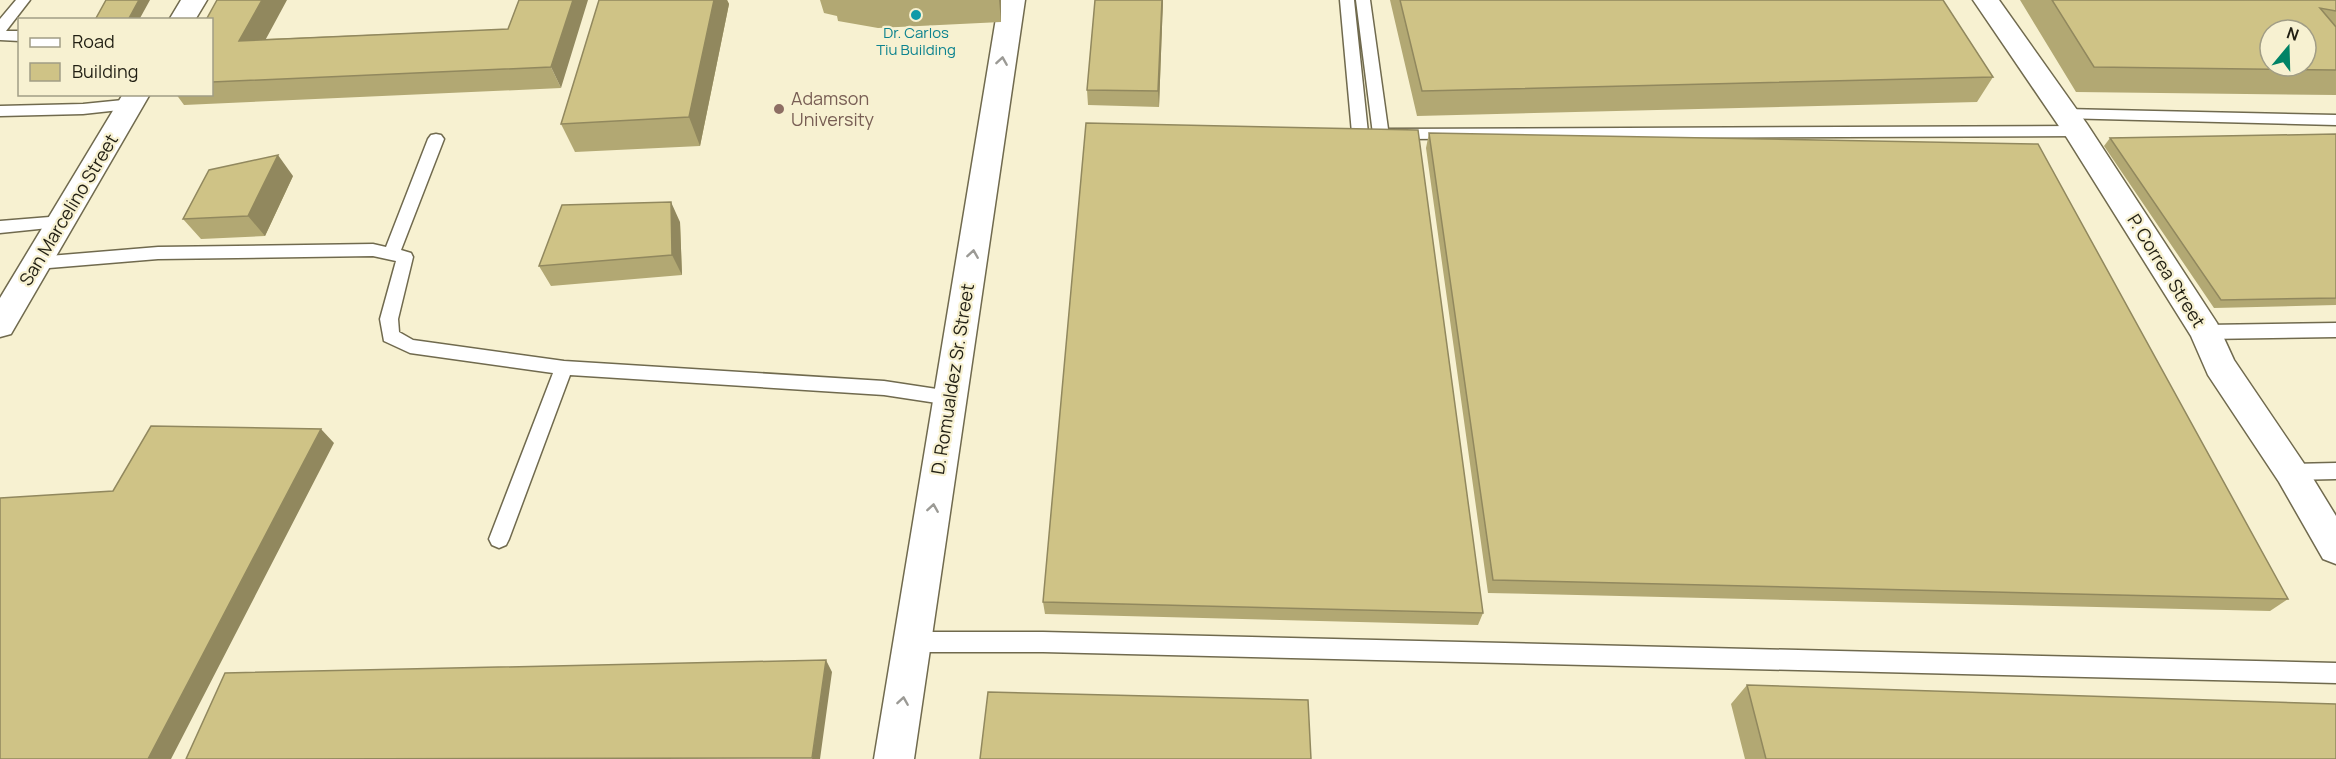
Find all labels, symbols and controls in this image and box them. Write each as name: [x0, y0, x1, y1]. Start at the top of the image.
marker: Dr. Carlos Tiu Building: [909, 8, 923, 22]
legend: [18, 18, 213, 96]
north arrow: [2258, 18, 2318, 78]
place label: Dr. Carlos Tiu Building: [876, 22, 956, 60]
text: N: [2284, 22, 2302, 46]
text: Road: [72, 29, 115, 53]
one-way arrow: [996, 56, 1008, 65]
text: Building: [72, 59, 138, 83]
place label: Adamson University: [791, 86, 875, 131]
marker: Adamson University: [772, 102, 786, 116]
street label: San Marcelino Street: [13, 129, 123, 290]
street label: P. Correa Street: [2122, 209, 2211, 332]
one-way arrow: [966, 249, 978, 258]
street label: D. Romualdez Sr. Street: [925, 282, 979, 476]
one-way arrow: [926, 504, 939, 514]
one-way arrow: [897, 697, 909, 706]

